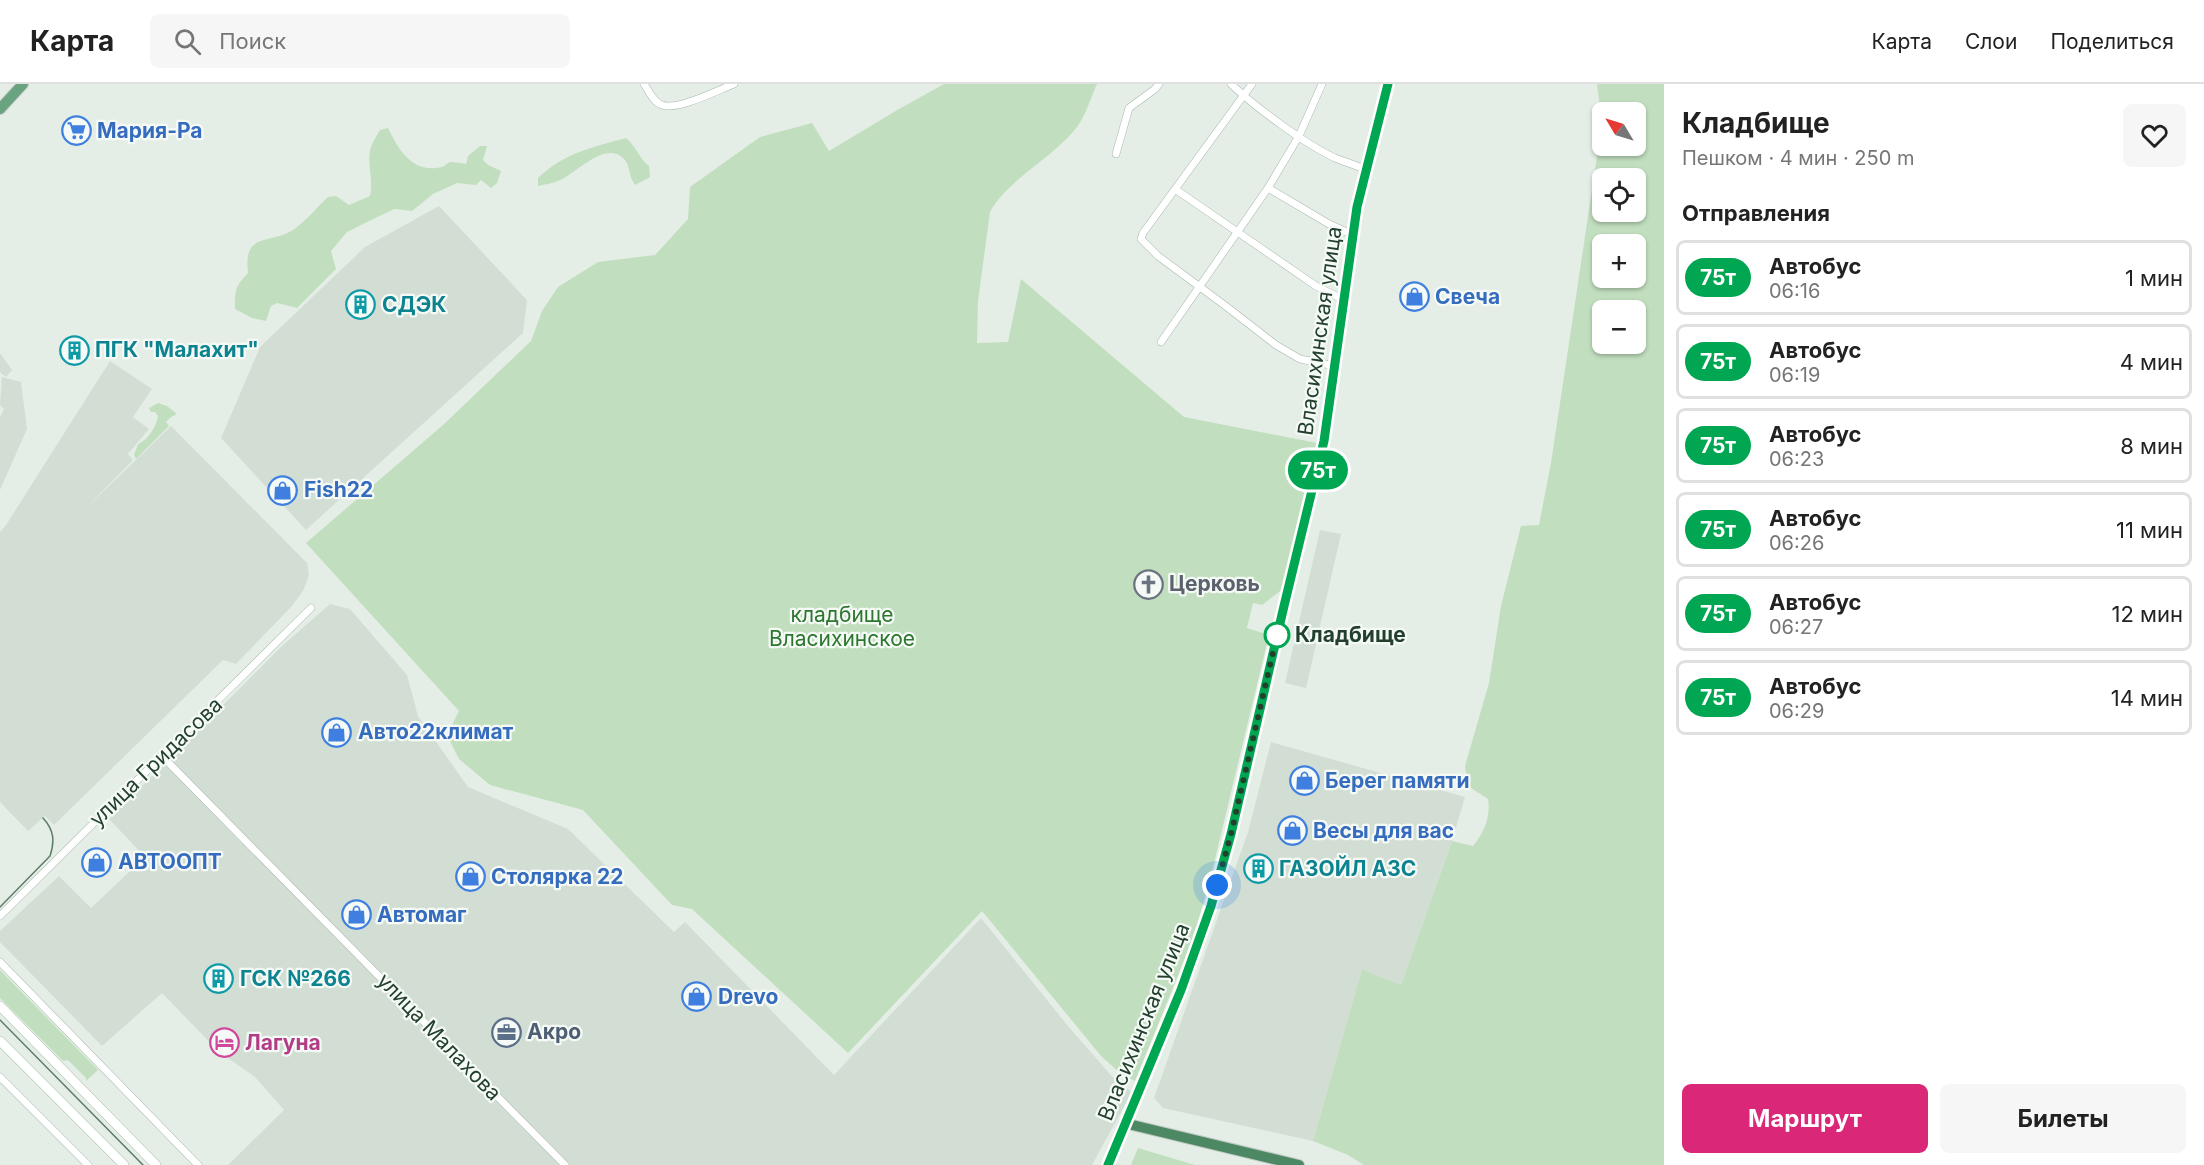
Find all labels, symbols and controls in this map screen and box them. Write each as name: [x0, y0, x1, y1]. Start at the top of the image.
search box: [150, 14, 570, 68]
text: Карта: [30, 24, 114, 58]
icon: search: [171, 25, 204, 58]
text: Поиск: [219, 28, 286, 54]
text: Карта: [1872, 29, 1932, 54]
text: Слои: [1965, 29, 2017, 54]
text: Поделиться: [2050, 29, 2174, 54]
north arrow: [1592, 102, 1646, 156]
map controls: [1592, 102, 1646, 354]
button: heart: [2123, 104, 2186, 167]
text: Кладбище: [1682, 106, 1830, 140]
supermarket icon: Мария-Ра: [60, 115, 92, 147]
place label: Мария-Ра: [97, 118, 203, 143]
text: Пешком · 4 мин · 250 m: [1682, 146, 1915, 170]
button: locate: [1592, 168, 1646, 222]
text: Отправления: [1682, 200, 1830, 226]
street label: Власихинская улица: [1292, 225, 1347, 437]
button: +: [1592, 234, 1646, 288]
text: Автобус: [1769, 253, 1862, 279]
text: 75т: [1700, 265, 1736, 290]
text: 1 мин: [2125, 265, 2183, 291]
text: 06:16: [1769, 279, 1820, 303]
shop icon: Свеча: [1398, 281, 1430, 313]
place label: Свеча: [1435, 284, 1500, 309]
building icon: СДЭК: [345, 289, 377, 321]
place label: СДЭК: [382, 292, 446, 317]
button: −: [1592, 300, 1646, 354]
building icon: ПГК "Малахит": [58, 334, 90, 366]
place label: ПГК "Малахит": [95, 337, 259, 362]
text: Автобус: [1769, 337, 1862, 363]
text: 75т: [1700, 349, 1736, 374]
text: 4 мин: [2120, 349, 2183, 375]
text: 06:19: [1769, 363, 1820, 387]
text: Автобус: [1769, 421, 1862, 447]
text: 75т: [1700, 433, 1736, 458]
text: 8 мин: [2120, 433, 2183, 459]
text: 06:23: [1769, 447, 1824, 471]
line badge: 75т: [1284, 450, 1352, 490]
text: 75т: [1300, 458, 1336, 483]
shop icon: Fish22: [267, 474, 299, 506]
place label: Fish22: [304, 477, 373, 502]
text: Автобус: [1769, 505, 1862, 531]
text: 75т: [1700, 517, 1736, 542]
text: 11 мин: [2116, 517, 2183, 543]
text: 06:26: [1769, 531, 1824, 555]
church icon: Церковь: [1132, 568, 1164, 600]
place label: Церковь: [1169, 571, 1260, 596]
text: Автобус: [1769, 589, 1862, 615]
text: 75т: [1700, 601, 1736, 626]
text: 12 мин: [2111, 601, 2183, 627]
park label: кладбище Власихинское: [769, 602, 915, 651]
text: 06:27: [1769, 615, 1823, 639]
marker: Кладбище: [1264, 622, 1290, 648]
place label: Кладбище: [1295, 622, 1406, 647]
text: Автобус: [1769, 673, 1862, 699]
text: 75т: [1700, 685, 1736, 710]
text: 14 мин: [2111, 685, 2183, 711]
street label: улица Гридасова: [84, 692, 227, 831]
text: 06:29: [1769, 699, 1824, 723]
shop icon: Авто22климат: [321, 716, 353, 748]
place label: Авто22климат: [358, 719, 514, 744]
shop icon: Берег памяти: [1288, 765, 1320, 797]
place label: Берег памяти: [1325, 768, 1470, 793]
shop icon: Весы для вас: [1276, 815, 1308, 847]
place label: Весы для вас: [1313, 818, 1454, 843]
shop icon: АВТООПТ: [81, 846, 113, 878]
place label: АВТООПТ: [118, 849, 222, 874]
building icon: ГАЗОЙЛ АЗС: [1242, 853, 1274, 885]
place label: ГАЗОЙЛ АЗС: [1279, 855, 1416, 881]
shop icon: Столярка 22: [454, 861, 486, 893]
place label: Столярка 22: [491, 864, 624, 889]
your location: [1202, 870, 1232, 900]
shop icon: Автомаг: [340, 899, 372, 931]
place label: Автомаг: [377, 902, 467, 927]
street label: Власихинская улица: [1092, 919, 1195, 1124]
building icon: ГСК №266: [203, 963, 235, 995]
place label: ГСК №266: [240, 966, 351, 991]
street label: улица Малахова: [372, 968, 507, 1106]
shop icon: Drevo: [681, 981, 713, 1013]
place label: Drevo: [718, 984, 779, 1009]
office icon: Акро: [490, 1016, 522, 1048]
place label: Акро: [527, 1019, 581, 1044]
hotel icon: Лагуна: [208, 1027, 240, 1059]
place label: Лагуна: [245, 1030, 321, 1055]
button: Маршрут: [1682, 1084, 1928, 1153]
button: Билеты: [1940, 1084, 2186, 1153]

